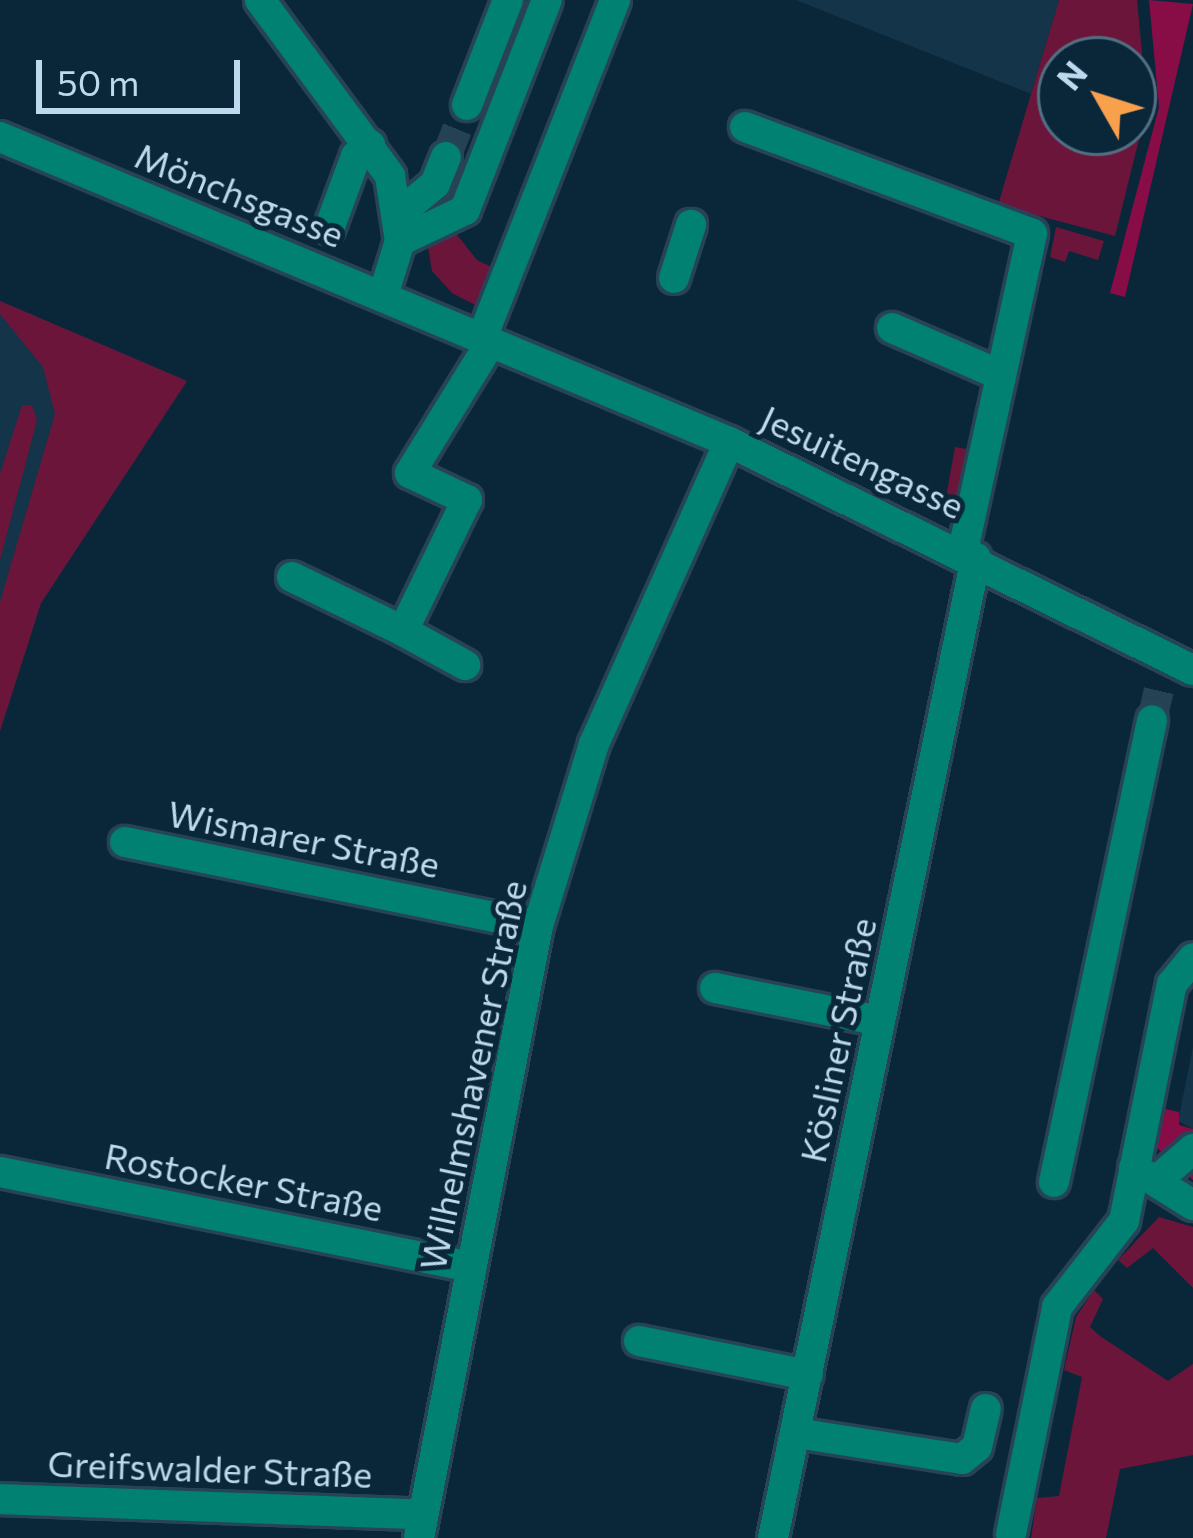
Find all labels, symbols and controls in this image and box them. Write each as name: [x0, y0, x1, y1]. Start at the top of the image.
scale bar: [42, 36, 246, 110]
north arrow: [1037, 36, 1157, 156]
text: N: [1047, 52, 1095, 97]
text: 50 m: [57, 59, 139, 103]
street label: Mönchsgasse: [129, 133, 351, 255]
street label: Jesuitengasse: [755, 395, 971, 527]
street label: Wismarer Straße: [165, 790, 443, 886]
street label: Wilhelmshavener Straße: [410, 876, 534, 1274]
street label: Kösliner Straße: [790, 914, 884, 1166]
street label: Rostocker Straße: [101, 1133, 387, 1229]
street label: Greifswalder Straße: [47, 1441, 373, 1495]

